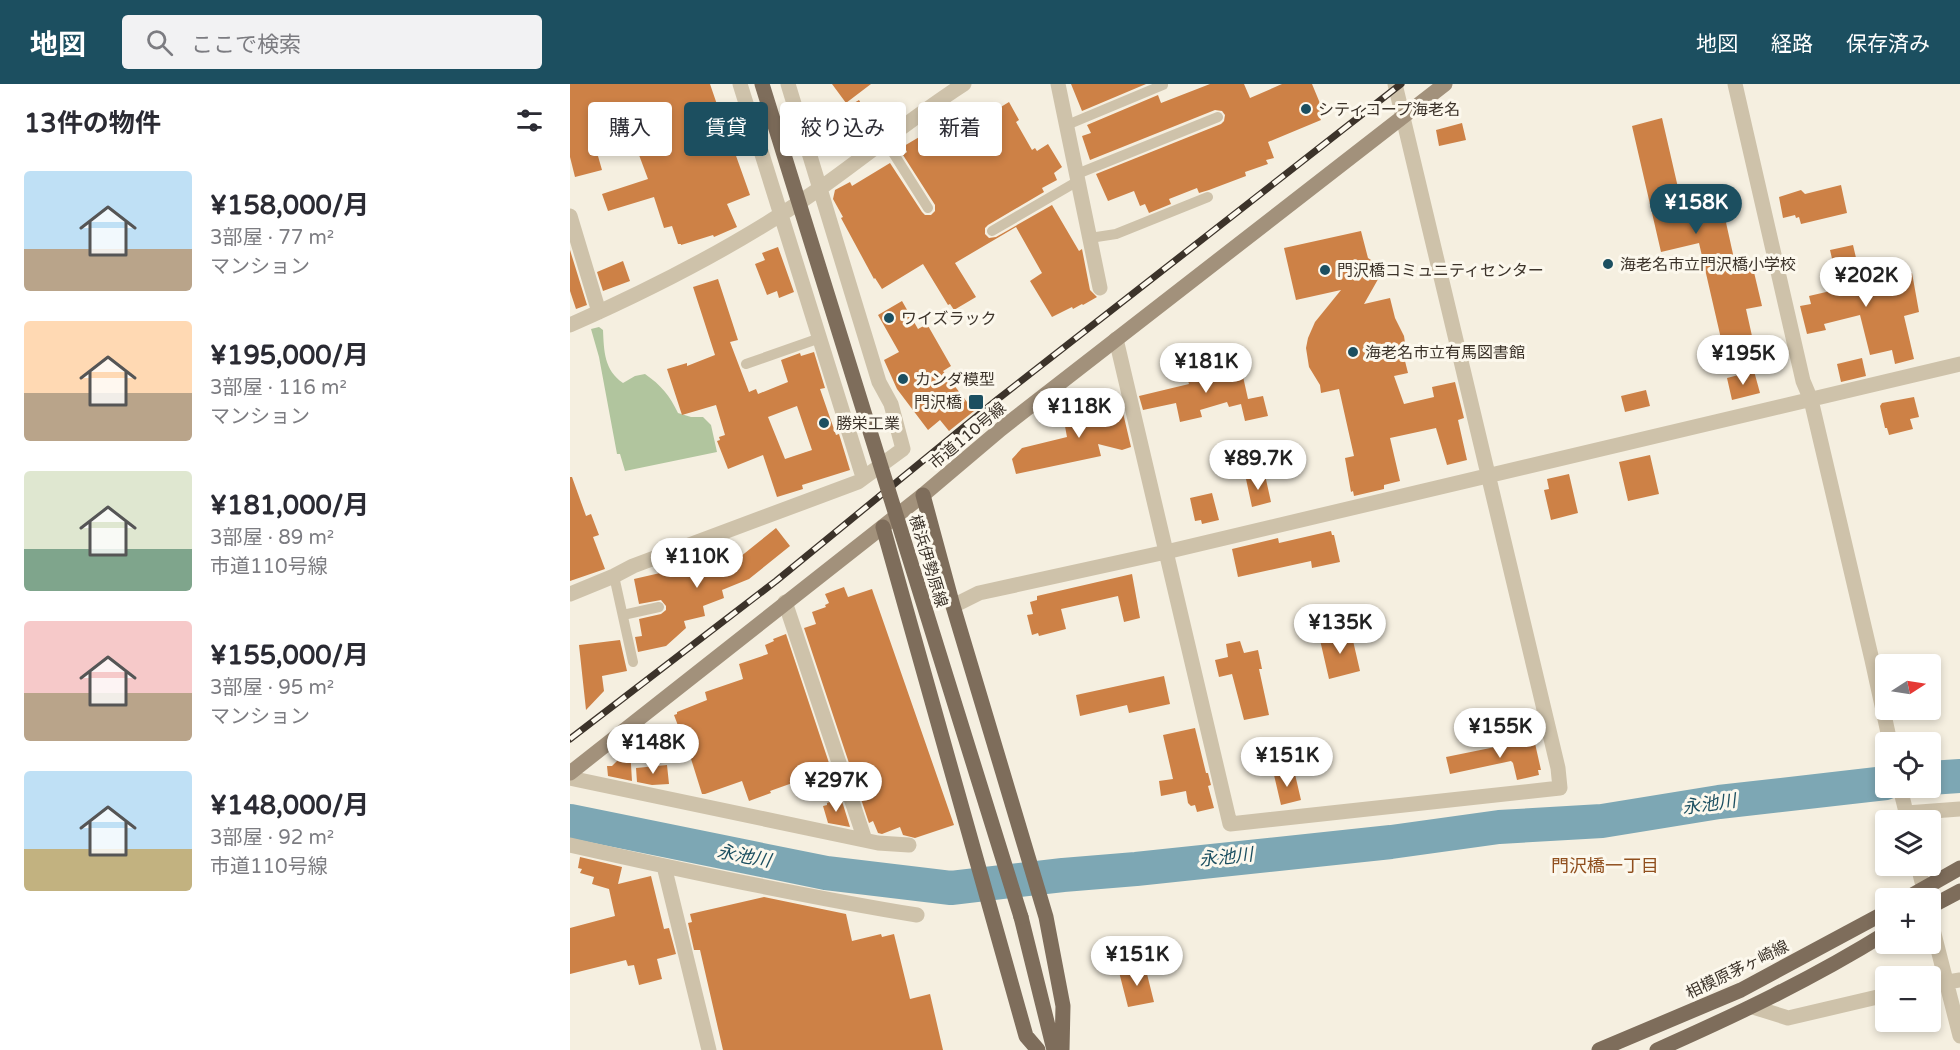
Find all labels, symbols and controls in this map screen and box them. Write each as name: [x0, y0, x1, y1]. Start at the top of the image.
search box: [122, 15, 542, 69]
icon: search: [143, 26, 176, 59]
text: 地図: [30, 28, 86, 62]
text: ここで検索: [191, 32, 301, 58]
text: 地図: [1696, 32, 1738, 57]
text: 経路: [1771, 32, 1813, 57]
text: 保存済み: [1846, 32, 1930, 57]
place label: シティコープ海老名: [1318, 100, 1460, 120]
chip: 購入: [588, 102, 672, 156]
chip: 賃貸: [684, 102, 768, 156]
chip: 絞り込み: [780, 102, 906, 156]
chip: 新着: [918, 102, 1002, 156]
marker: シティコープ海老名: [1299, 102, 1313, 116]
icon: filters: [513, 104, 546, 137]
text: 13件の物件: [24, 108, 161, 139]
pin: ¥158K: [1654, 184, 1738, 235]
text: ¥158,000/月: [210, 190, 369, 221]
text: ¥158K: [1664, 191, 1728, 215]
icon: home: [72, 195, 144, 267]
text: 3部屋 · 77 m²: [210, 226, 334, 250]
text: マンション: [210, 255, 310, 279]
place label: 海老名市立門沢橋小学校: [1620, 255, 1796, 275]
marker: 海老名市立門沢橋小学校: [1601, 257, 1615, 271]
pin: ¥202K: [1824, 257, 1908, 308]
place label: 門沢橋コミュニティセンター: [1337, 261, 1544, 281]
marker: 門沢橋コミュニティセンター: [1318, 263, 1332, 277]
text: ¥202K: [1834, 264, 1898, 288]
place label: ワイズラック: [901, 309, 997, 329]
marker: ワイズラック: [882, 311, 896, 325]
pin: ¥195K: [1701, 335, 1785, 386]
text: ¥195,000/月: [210, 340, 369, 371]
text: ¥195K: [1711, 342, 1775, 366]
pin: ¥181K: [1164, 343, 1248, 394]
place label: 海老名市立有馬図書館: [1365, 343, 1525, 363]
icon: home: [72, 345, 144, 417]
marker: 海老名市立有馬図書館: [1346, 345, 1360, 359]
text: ¥181K: [1174, 350, 1238, 374]
place label: カンダ模型: [915, 370, 995, 390]
marker: カンダ模型: [896, 372, 910, 386]
text: 3部屋 · 116 m²: [210, 376, 347, 400]
pin: ¥118K: [1037, 388, 1121, 439]
place label: 門沢橋: [914, 393, 962, 413]
marker: 門沢橋: [967, 393, 985, 411]
text: ¥118K: [1047, 395, 1111, 419]
street label: 市道110号線: [925, 398, 1010, 474]
text: マンション: [210, 405, 310, 429]
place label: 勝栄工業: [836, 414, 900, 434]
marker: 勝栄工業: [817, 416, 831, 430]
pin: ¥89.7K: [1209, 440, 1307, 491]
text: ¥89.7K: [1223, 447, 1293, 471]
text: ¥181,000/月: [210, 490, 369, 521]
icon: home: [72, 495, 144, 567]
street label: 横浜伊勢原線: [904, 512, 952, 610]
text: 3部屋 · 89 m²: [210, 526, 334, 550]
pin: ¥110K: [655, 538, 739, 589]
text: ¥110K: [665, 545, 729, 569]
text: 市道110号線: [210, 555, 328, 579]
pin: ¥135K: [1298, 604, 1382, 655]
text: ¥135K: [1308, 611, 1372, 635]
text: ¥155,000/月: [210, 640, 369, 671]
icon: home: [72, 645, 144, 717]
north arrow: [1875, 654, 1941, 720]
map controls: [1875, 654, 1941, 1032]
text: 3部屋 · 95 m²: [210, 676, 334, 700]
text: マンション: [210, 705, 310, 729]
pin: ¥155K: [1458, 708, 1542, 759]
text: ¥155K: [1468, 715, 1532, 739]
pin: ¥148K: [611, 724, 695, 775]
text: ¥148K: [621, 731, 685, 755]
button: locate: [1875, 732, 1941, 798]
pin: ¥151K: [1245, 737, 1329, 788]
text: ¥151K: [1255, 744, 1319, 768]
pin: ¥297K: [794, 762, 878, 813]
text: ¥297K: [804, 769, 868, 793]
water label: 永池川: [1681, 789, 1739, 819]
text: ¥148,000/月: [210, 790, 369, 821]
icon: home: [72, 795, 144, 867]
button: layers: [1875, 810, 1941, 876]
text: 3部屋 · 92 m²: [210, 826, 334, 850]
water label: 永池川: [715, 840, 775, 872]
water label: 永池川: [1198, 843, 1256, 871]
text: 市道110号線: [210, 855, 328, 879]
district label: 門沢橋一丁目: [1551, 855, 1659, 877]
button: +: [1875, 888, 1941, 954]
pin: ¥151K: [1095, 936, 1179, 987]
street label: 相模原茅ヶ崎線: [1683, 936, 1792, 1003]
text: ¥151K: [1105, 943, 1169, 967]
button: −: [1875, 966, 1941, 1032]

